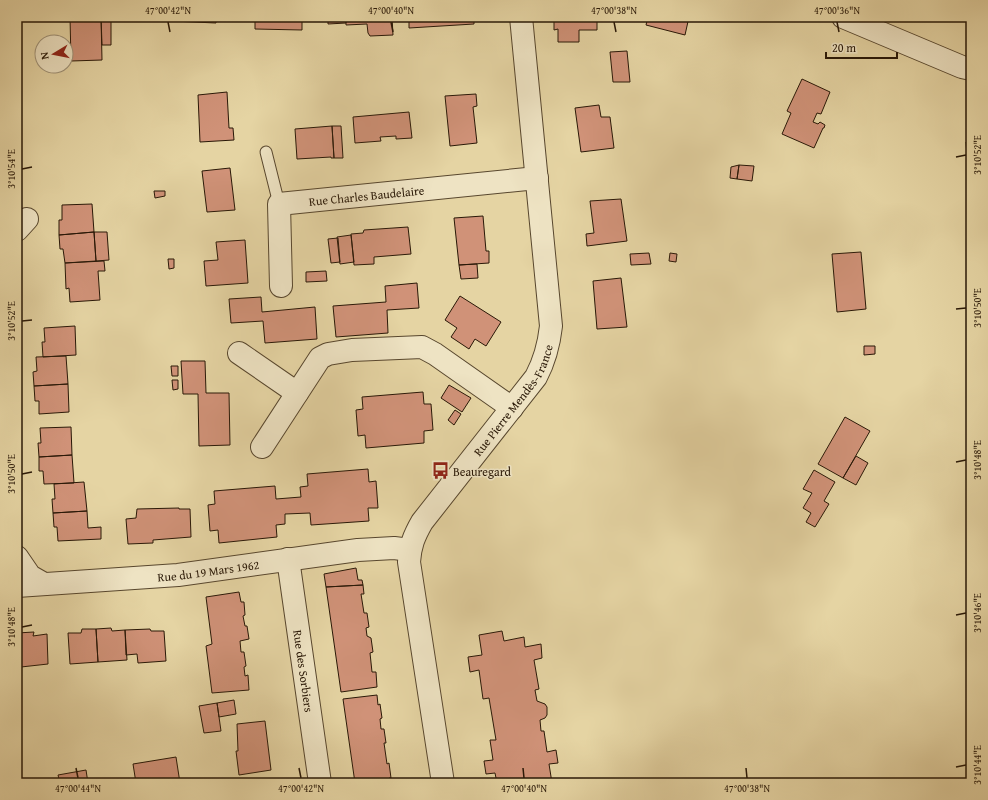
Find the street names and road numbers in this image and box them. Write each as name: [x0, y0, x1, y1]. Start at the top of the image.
street label: Rue Charles Baudelaire: [308, 181, 425, 209]
street label: Rue Pierre Mendès-France: [469, 342, 556, 459]
street label: Rue du 19 Mars 1962: [157, 555, 260, 585]
street label: Rue des Sorbiers: [290, 629, 318, 713]

